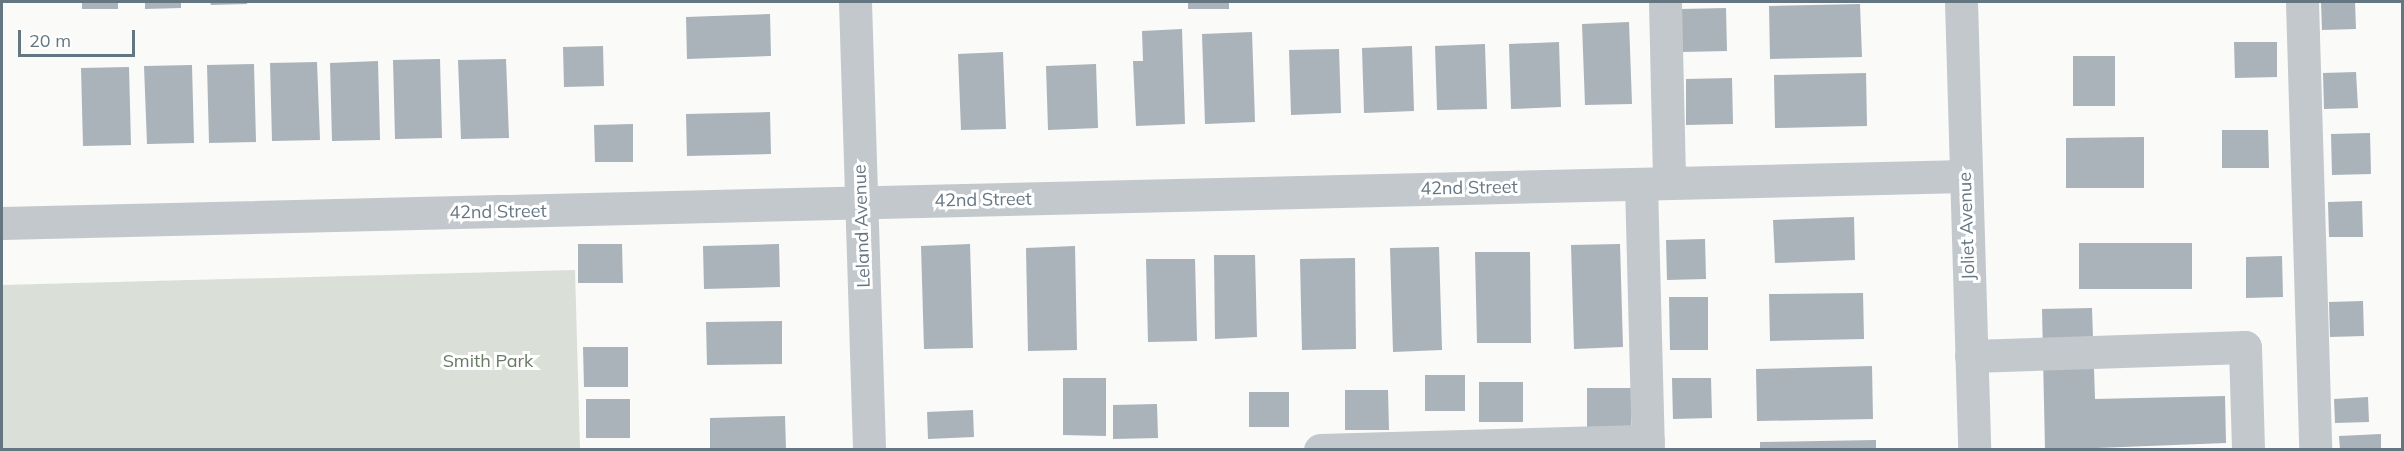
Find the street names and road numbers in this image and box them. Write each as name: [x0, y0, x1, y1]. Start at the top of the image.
street label: Leland Avenue: [849, 164, 875, 288]
street label: Joliet Avenue: [1954, 172, 1980, 280]
street label: 42nd Street: [1420, 176, 1518, 200]
street label: 42nd Street: [934, 188, 1032, 212]
street label: 42nd Street: [449, 200, 547, 224]

